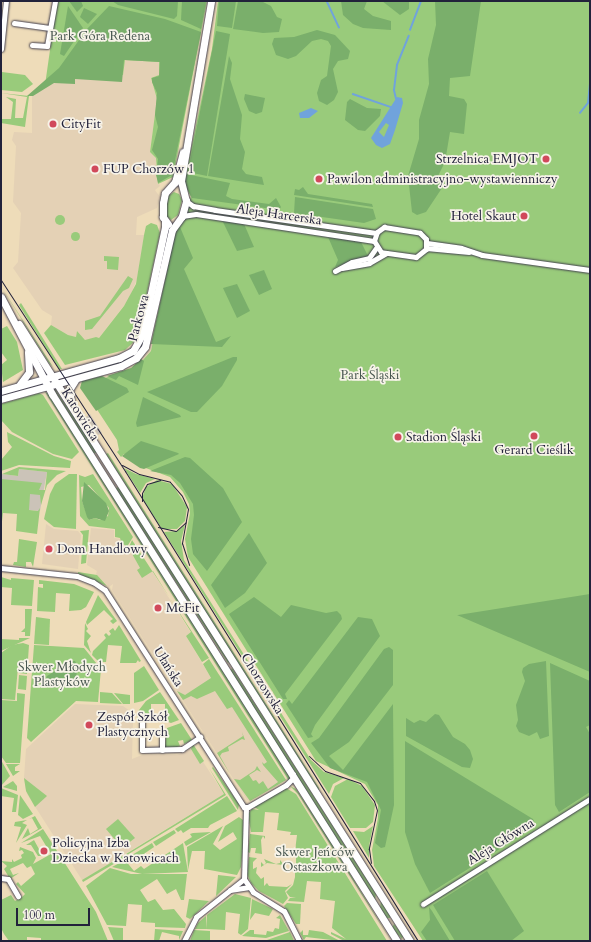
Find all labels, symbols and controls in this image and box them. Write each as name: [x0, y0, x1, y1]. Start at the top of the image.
park label: Park Góra Redena: [50, 28, 150, 44]
place label: CityFit: [61, 116, 101, 132]
marker: CityFit: [48, 119, 58, 129]
place label: Strzelnica EMJOT: [436, 151, 538, 167]
marker: Strzelnica EMJOT: [541, 154, 551, 164]
place label: FUP Chorzów 1: [103, 161, 194, 177]
marker: FUP Chorzów 1: [90, 164, 100, 174]
place label: Pawilon administracyjno-wystawienniczy: [327, 171, 558, 187]
marker: Pawilon administracyjno-wystawienniczy: [314, 174, 324, 184]
street label: Aleja Harcerska: [235, 201, 323, 229]
place label: Hotel Skaut: [451, 208, 516, 224]
marker: Hotel Skaut: [519, 211, 529, 221]
street label: Parkowa: [125, 293, 153, 343]
park label: Park Śląski: [341, 367, 399, 383]
street label: Katowicka: [58, 386, 102, 444]
place label: Stadion Śląski: [406, 429, 481, 445]
marker: Gerard Cieślik: [529, 431, 539, 441]
marker: Stadion Śląski: [393, 432, 403, 442]
place label: Gerard Cieślik: [494, 442, 574, 458]
place label: Dom Handlowy: [57, 541, 147, 557]
marker: Dom Handlowy: [44, 544, 54, 554]
place label: McFit: [166, 600, 199, 616]
marker: McFit: [153, 603, 163, 613]
street label: Ułańska: [150, 644, 186, 690]
street label: Chorzowska: [237, 651, 287, 717]
park label: Skwer Młodych Plastyków: [18, 660, 106, 691]
place label: Zespół Szkół Plastycznych: [97, 710, 168, 741]
marker: Zespół Szkół Plastycznych: [84, 720, 94, 730]
street label: Aleja Główna: [465, 815, 537, 869]
place label: Policyjna Izba Dziecka w Katowicach: [52, 836, 179, 867]
park label: Skwer Jeńców Ostaszkowa: [275, 845, 355, 876]
marker: Policyjna Izba Dziecka w Katowicach: [39, 846, 49, 856]
scale bar: [18, 900, 92, 926]
text: 100 m: [23, 907, 55, 923]

